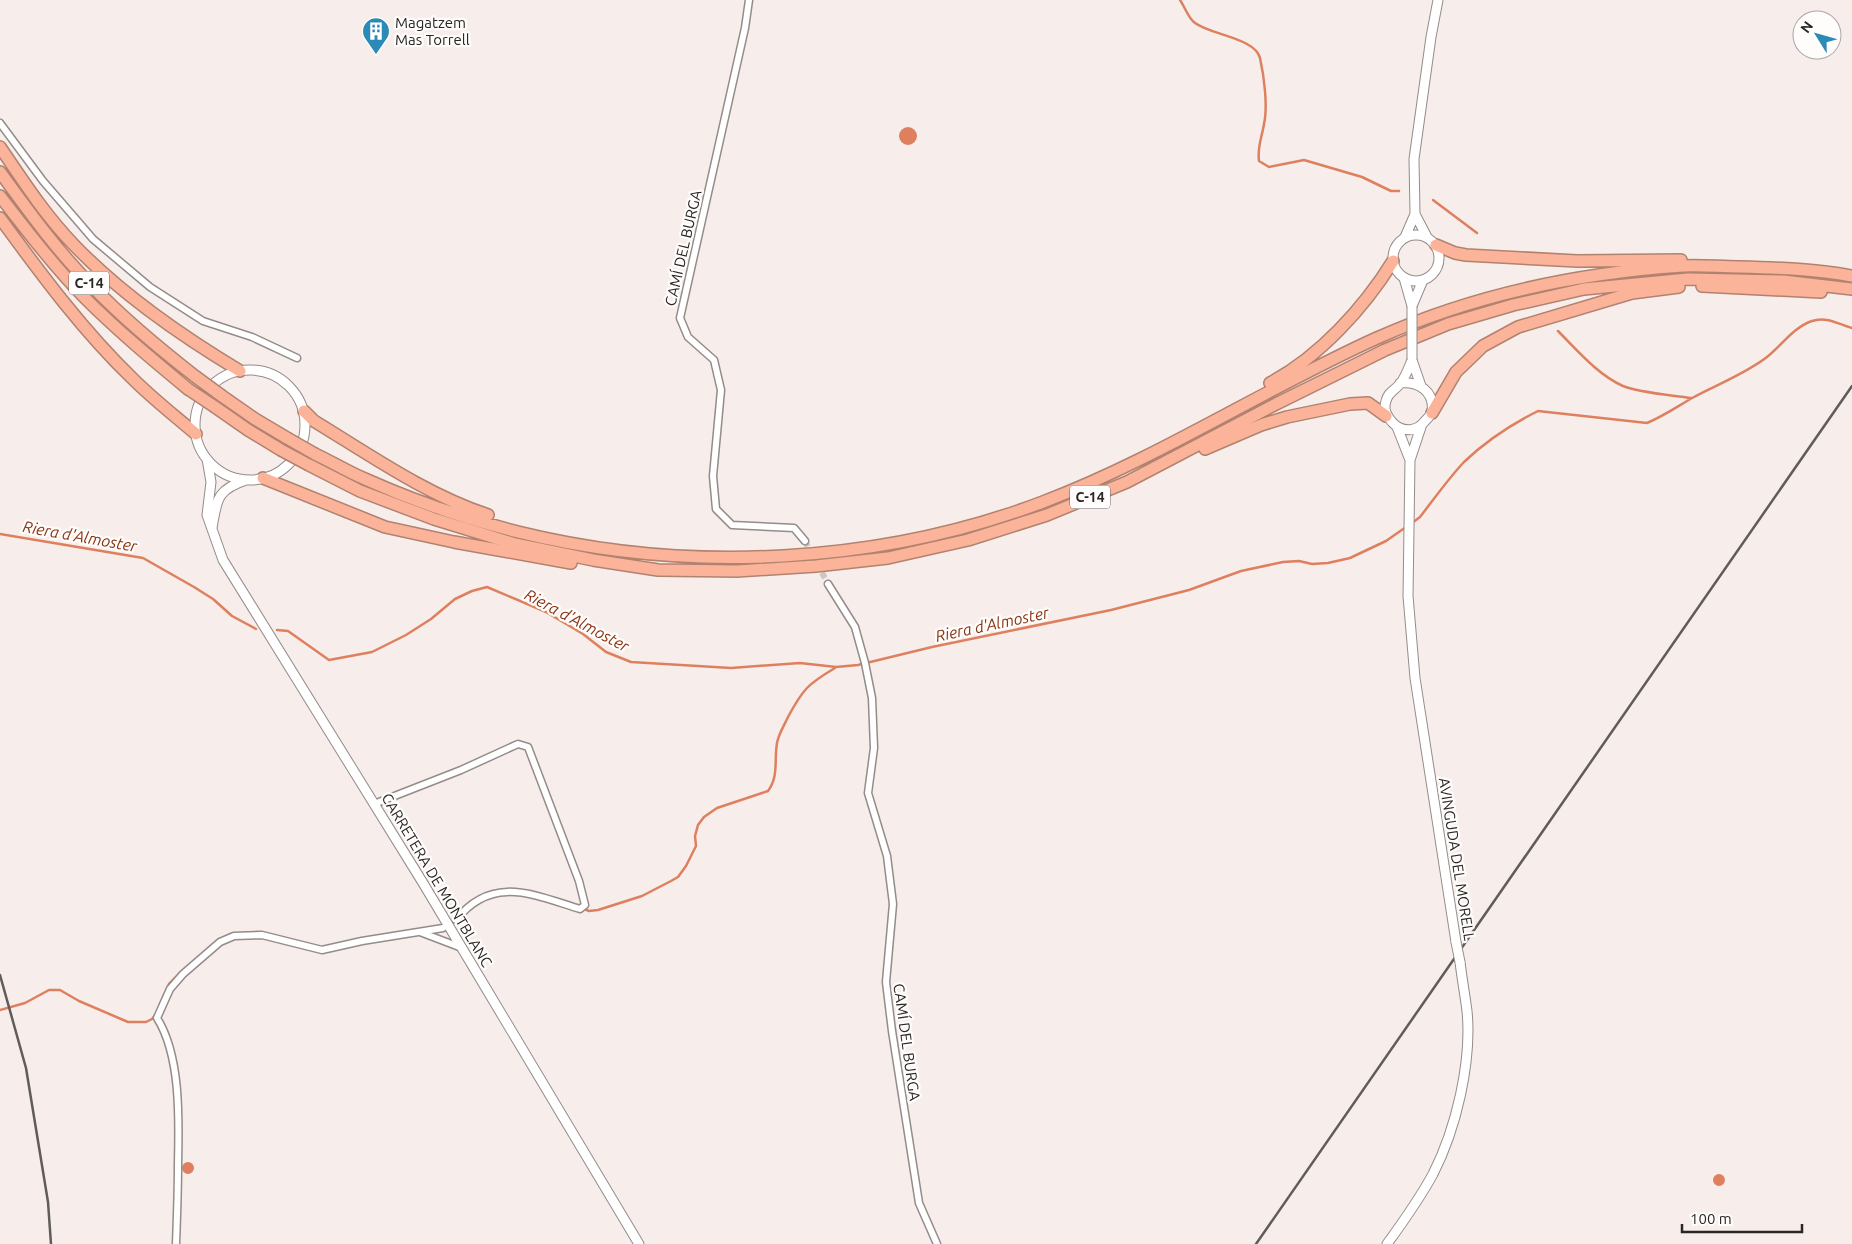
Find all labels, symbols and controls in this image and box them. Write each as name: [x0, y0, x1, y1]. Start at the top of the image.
north arrow: [1792, 10, 1842, 60]
place label: Magatzem Mas Torrell: [395, 14, 470, 48]
building icon: Magatzem Mas Torrell: [361, 16, 391, 55]
text: N: [1797, 18, 1816, 36]
street label: CAMÍ DEL BURGA: [661, 188, 705, 308]
road number: C-14: [69, 272, 109, 294]
road number: C-14: [1070, 486, 1110, 508]
water label: Riera d'Almoster: [22, 517, 139, 555]
water label: Riera d'Almoster: [522, 585, 633, 655]
water label: Riera d'Almoster: [934, 603, 1051, 645]
street label: AVINGUDA DEL MORELL: [1436, 776, 1478, 942]
street label: CARRETERA DE MONTBLANC: [378, 790, 496, 970]
street label: CAMÍ DEL BURGA: [890, 982, 924, 1102]
scale bar: [1682, 1202, 1802, 1234]
text: 100 m: [1690, 1210, 1732, 1227]

